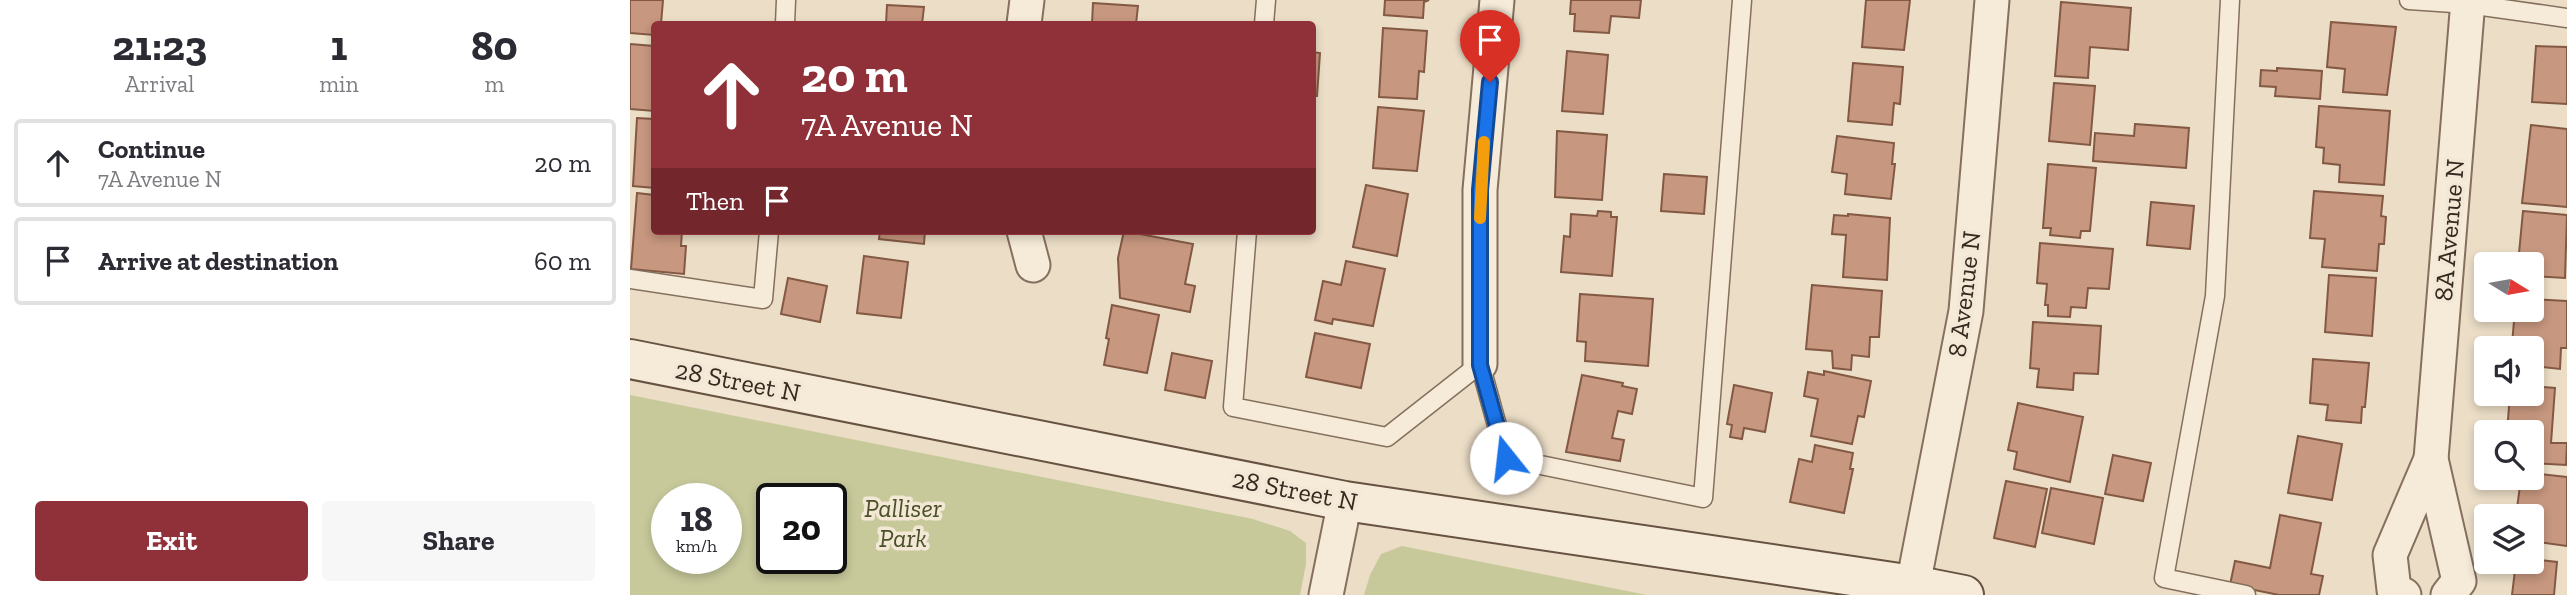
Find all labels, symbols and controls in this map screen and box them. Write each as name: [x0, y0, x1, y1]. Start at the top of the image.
pin: [1460, 10, 1520, 82]
text: 21:23: [112, 20, 207, 71]
text: 1: [331, 20, 347, 71]
text: 80: [471, 20, 518, 71]
icon: arrive: [1471, 21, 1509, 59]
text: 20 m: [801, 46, 908, 105]
icon: ahead: [686, 49, 777, 140]
text: Arrival: [125, 70, 194, 98]
text: min: [319, 70, 359, 98]
text: m: [484, 70, 504, 98]
text: 7A Avenue N: [801, 106, 973, 144]
text: Continue: [98, 133, 205, 165]
icon: ahead: [39, 144, 77, 182]
text: 20 m: [534, 147, 591, 179]
street label: 8A Avenue N: [2427, 158, 2471, 302]
text: 7A Avenue N: [98, 165, 222, 193]
icon: arrive: [758, 182, 796, 220]
text: Then: [686, 185, 744, 217]
street label: 8 Avenue N: [1940, 229, 1988, 359]
icon: arrive: [39, 242, 77, 280]
text: Arrive at destination: [98, 245, 338, 277]
text: 60 m: [534, 245, 591, 277]
north arrow: [2474, 252, 2544, 322]
map controls: [2474, 252, 2544, 574]
button: sound: [2474, 336, 2544, 406]
street label: 28 Street N: [673, 353, 803, 409]
button: search: [2474, 420, 2544, 490]
position arrow: [1469, 421, 1543, 495]
street label: 28 Street N: [1230, 462, 1360, 518]
speed limit sign: 20: [756, 483, 847, 574]
park label: Palliser Park: [864, 492, 942, 554]
text: 18: [680, 498, 713, 540]
button: Exit: [35, 501, 308, 581]
button: Share: [322, 501, 595, 581]
button: layers: [2474, 504, 2544, 574]
text: km/h: [676, 535, 717, 557]

